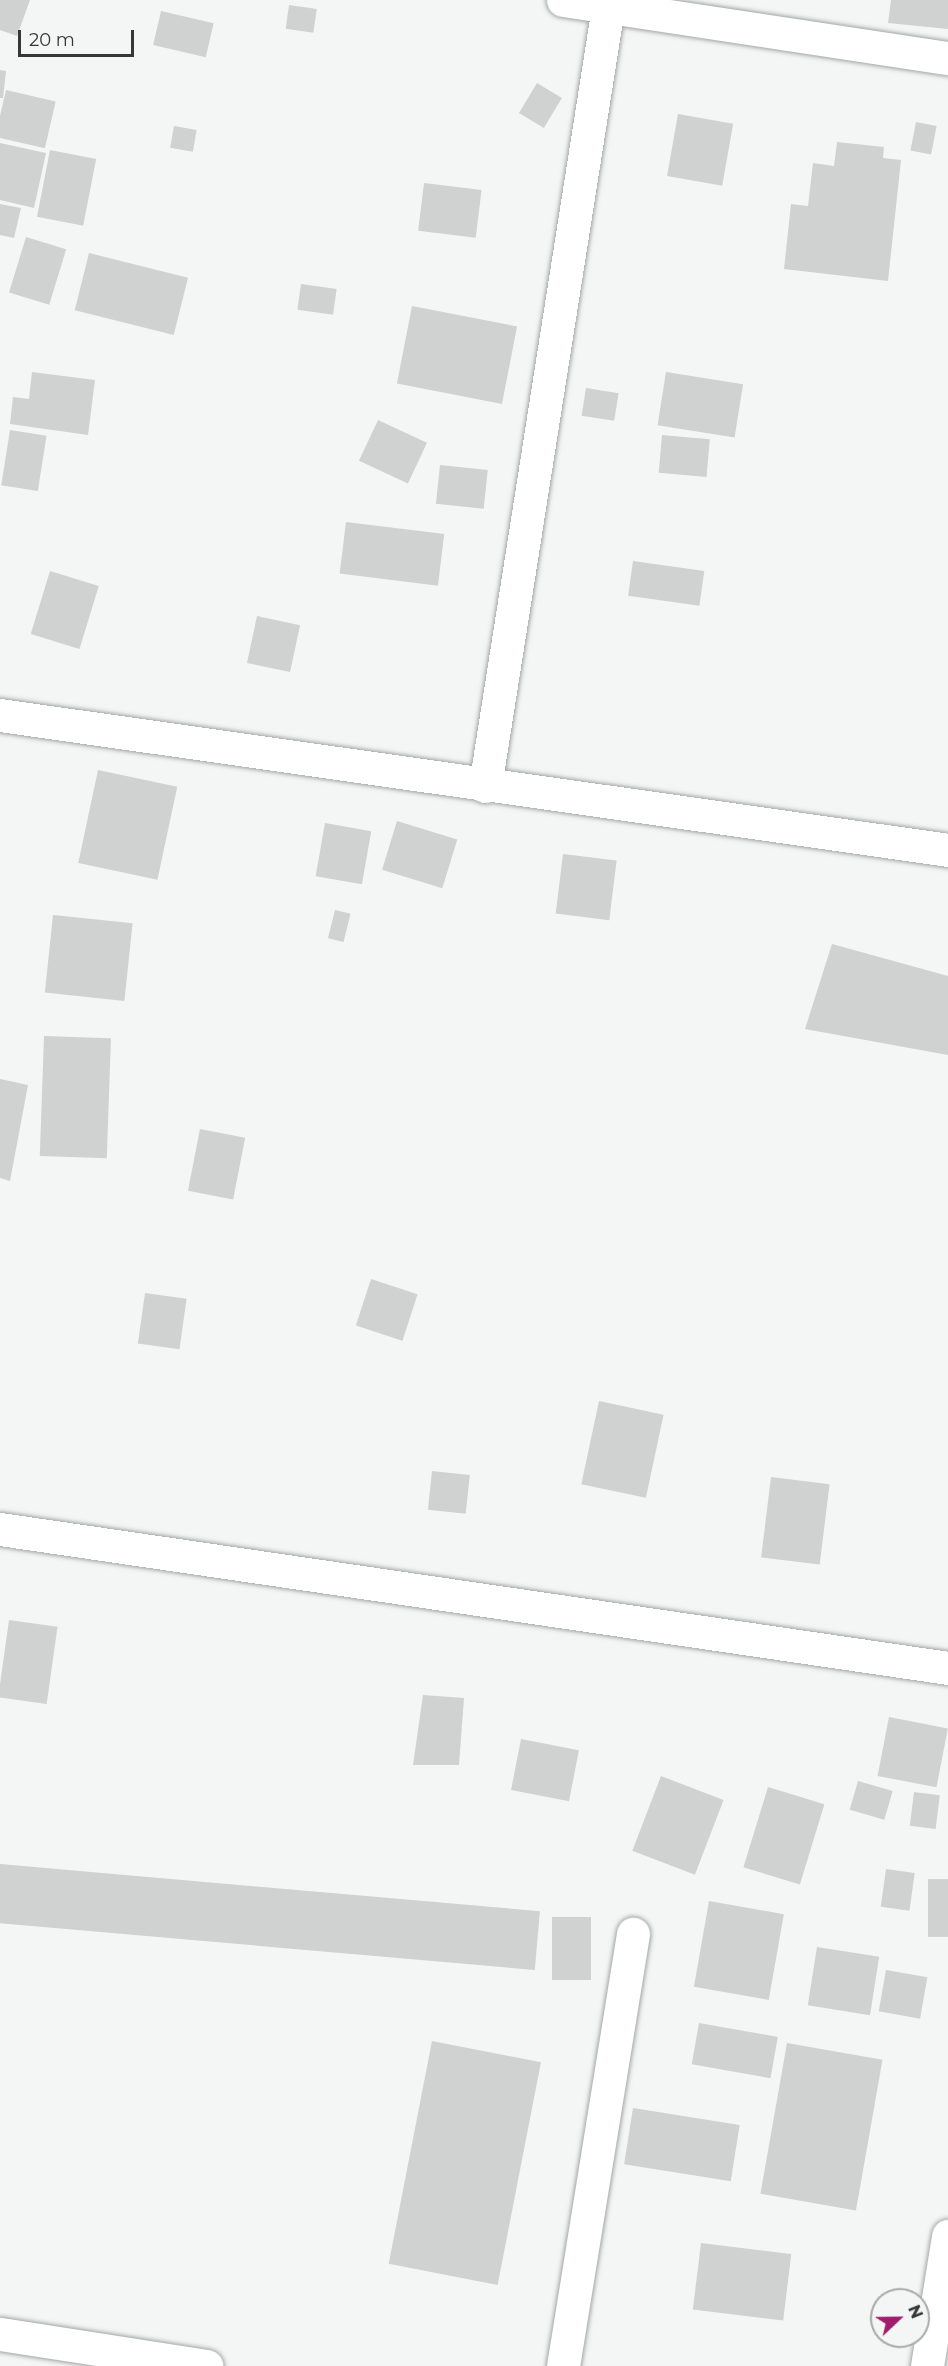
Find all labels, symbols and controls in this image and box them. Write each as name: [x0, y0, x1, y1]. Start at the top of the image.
scale bar: [21, 18, 136, 56]
text: 20 m: [29, 29, 75, 51]
north arrow: [870, 2288, 930, 2348]
text: N: [904, 2302, 927, 2321]

